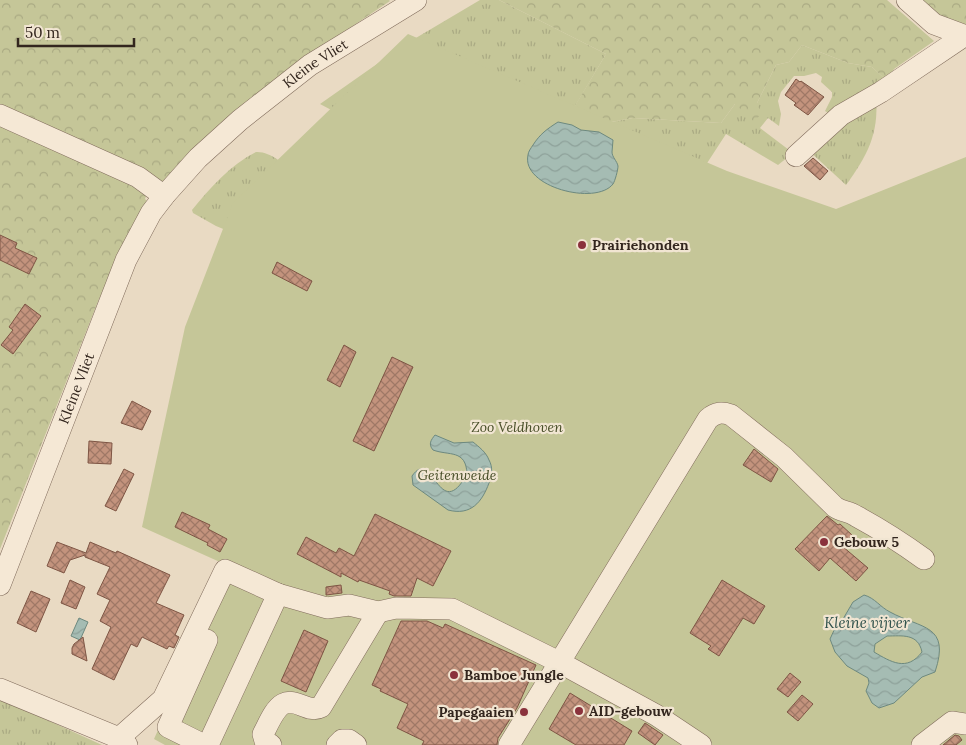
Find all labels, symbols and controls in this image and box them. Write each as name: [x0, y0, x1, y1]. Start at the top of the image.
scale bar: [18, 15, 134, 47]
text: 50 m: [25, 23, 60, 42]
street label: Kleine Vliet: [279, 35, 351, 92]
place label: Prairiehonden: [592, 236, 689, 254]
marker: Prairiehonden: [576, 239, 588, 251]
street label: Kleine Vliet: [54, 350, 98, 426]
park label: Zoo Veldhoven: [471, 418, 563, 436]
park label: Geitenweide: [417, 466, 497, 484]
place label: Gebouw 5: [834, 533, 900, 551]
marker: Gebouw 5: [818, 536, 830, 548]
water label: Kleine vijver: [824, 613, 910, 632]
place label: Bamboe Jungle: [464, 666, 564, 684]
marker: Bamboe Jungle: [448, 669, 460, 681]
place label: AID-gebouw: [589, 702, 673, 720]
place label: Papegaaien: [438, 703, 514, 721]
marker: AID-gebouw: [573, 705, 585, 717]
marker: Papegaaien: [518, 706, 530, 718]

